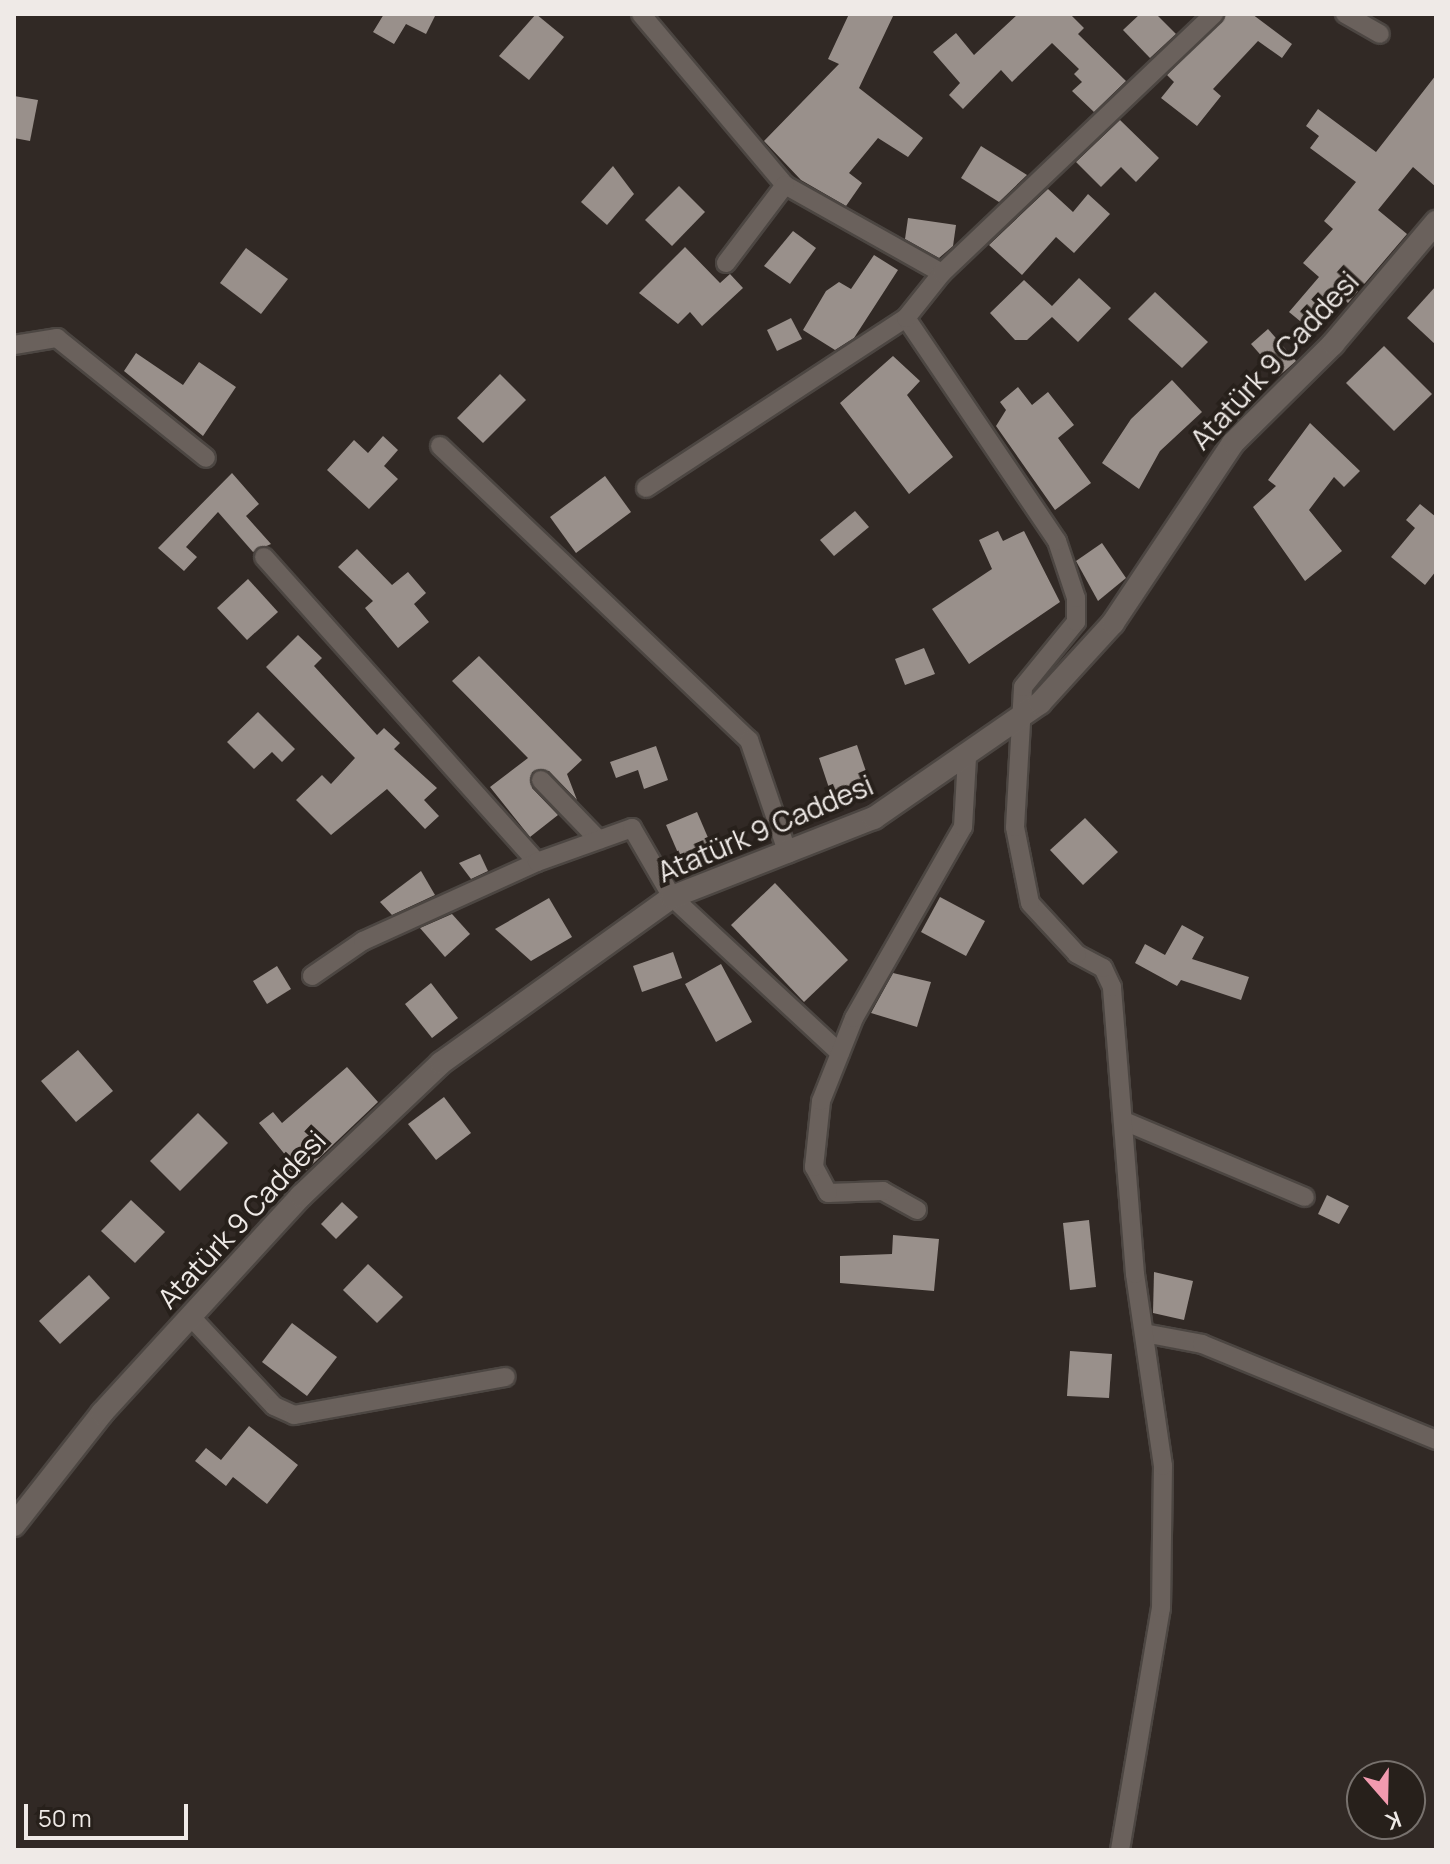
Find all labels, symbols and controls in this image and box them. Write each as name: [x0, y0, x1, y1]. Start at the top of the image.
street label: Atatürk 9 Caddesi: [1183, 264, 1365, 456]
street label: Atatürk 9 Caddesi: [652, 767, 878, 889]
street label: Atatürk 9 Caddesi: [150, 1123, 332, 1315]
north arrow: [1346, 1760, 1426, 1840]
scale bar: [28, 1788, 192, 1838]
text: 50 m: [38, 1801, 92, 1834]
text: K: [1382, 1804, 1405, 1837]

